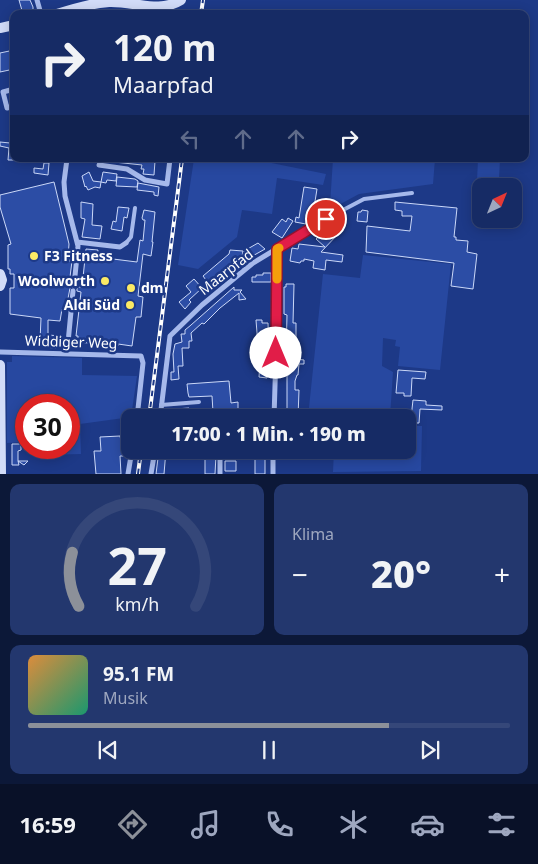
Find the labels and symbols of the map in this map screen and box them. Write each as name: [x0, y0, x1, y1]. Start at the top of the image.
north arrow: [472, 178, 522, 228]
pin: [305, 198, 347, 240]
street label: Maarpfad: [195, 244, 257, 299]
place label: F3 Fitness: [44, 246, 113, 265]
marker: F3 Fitness: [28, 250, 40, 262]
place label: Woolworth: [18, 271, 95, 290]
marker: Woolworth: [99, 275, 111, 287]
place label: dm: [141, 278, 164, 297]
marker: dm: [125, 282, 137, 294]
place label: Aldi Süd: [64, 295, 120, 314]
marker: Aldi Süd: [124, 299, 136, 311]
position arrow: [249, 326, 301, 378]
street label: Widdiger Weg: [24, 330, 118, 353]
speed limit sign: 30: [15, 394, 80, 459]

